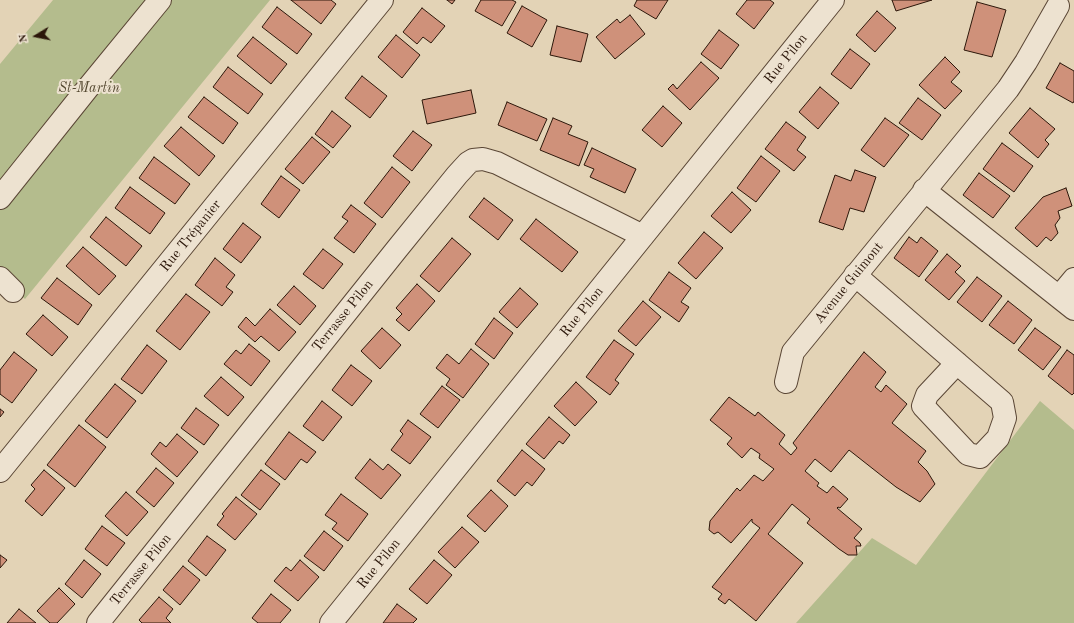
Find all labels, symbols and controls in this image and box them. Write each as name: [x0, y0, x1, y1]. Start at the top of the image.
north arrow: [16, 16, 56, 56]
street label: Rue Pilon: [761, 31, 811, 87]
text: N: [18, 33, 30, 43]
park label: St-Martin: [58, 80, 120, 96]
street label: Rue Trépanier: [157, 197, 225, 275]
street label: Avenue Guimont: [811, 239, 887, 327]
street label: Terrasse Pilon: [309, 277, 377, 355]
street label: Rue Pilon: [557, 284, 607, 340]
street label: Terrasse Pilon: [107, 531, 175, 609]
street label: Rue Pilon: [354, 536, 404, 592]

